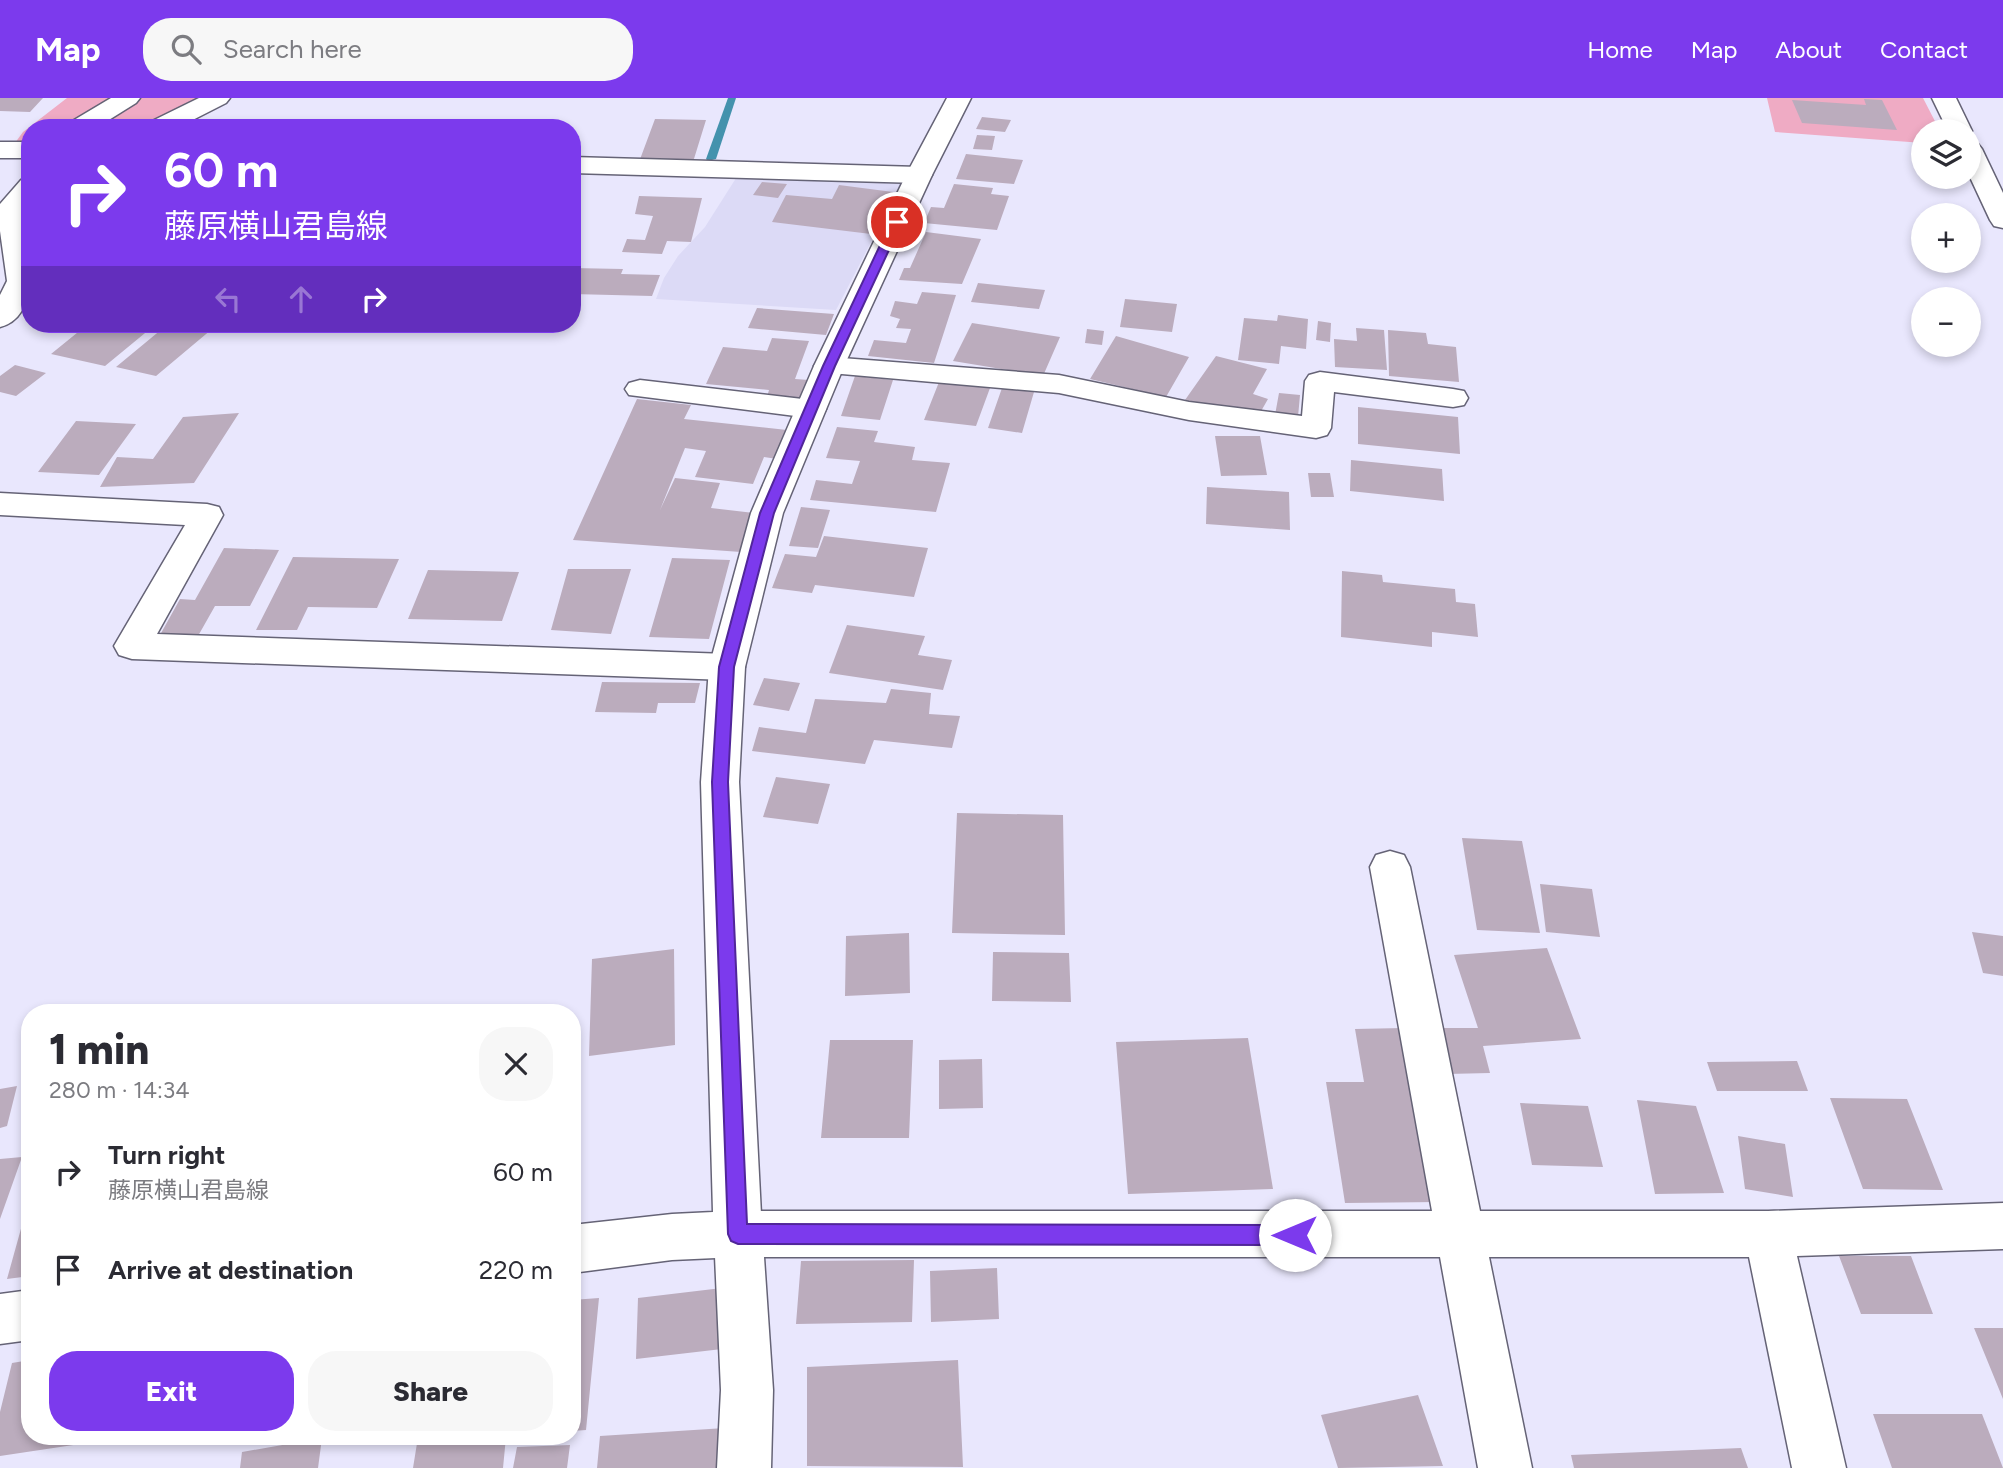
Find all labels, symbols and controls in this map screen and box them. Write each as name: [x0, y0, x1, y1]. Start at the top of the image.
search box: [143, 18, 633, 81]
text: Map: [35, 30, 101, 69]
icon: search: [167, 30, 205, 68]
text: Search here: [223, 33, 362, 65]
text: Home: [1587, 35, 1653, 64]
text: Map: [1691, 35, 1737, 64]
text: About: [1775, 35, 1842, 64]
text: Contact: [1880, 35, 1968, 64]
map controls: [1911, 119, 1981, 357]
button: layers: [1911, 119, 1981, 189]
text: 60 m: [164, 140, 279, 199]
icon: right: [49, 147, 140, 238]
pin: [867, 192, 927, 252]
icon: arrive: [878, 203, 916, 241]
button: +: [1911, 203, 1981, 273]
text: 藤原横山君島線: [164, 207, 388, 245]
icon: left: [209, 280, 247, 318]
icon: ahead: [282, 280, 320, 318]
icon: right: [355, 280, 393, 318]
button: −: [1911, 287, 1981, 357]
text: 1 min: [49, 1024, 149, 1075]
button: close: [479, 1027, 553, 1101]
text: 280 m · 14:34: [49, 1076, 190, 1104]
text: Turn right: [108, 1139, 225, 1171]
icon: right: [49, 1153, 87, 1191]
text: 60 m: [493, 1156, 553, 1188]
text: 藤原横山君島線: [108, 1176, 269, 1204]
position arrow: [1258, 1198, 1332, 1272]
icon: arrive: [49, 1251, 87, 1289]
text: Arrive at destination: [108, 1254, 353, 1286]
text: 220 m: [479, 1254, 553, 1286]
button: Exit: [49, 1351, 294, 1431]
button: Share: [308, 1351, 553, 1431]

